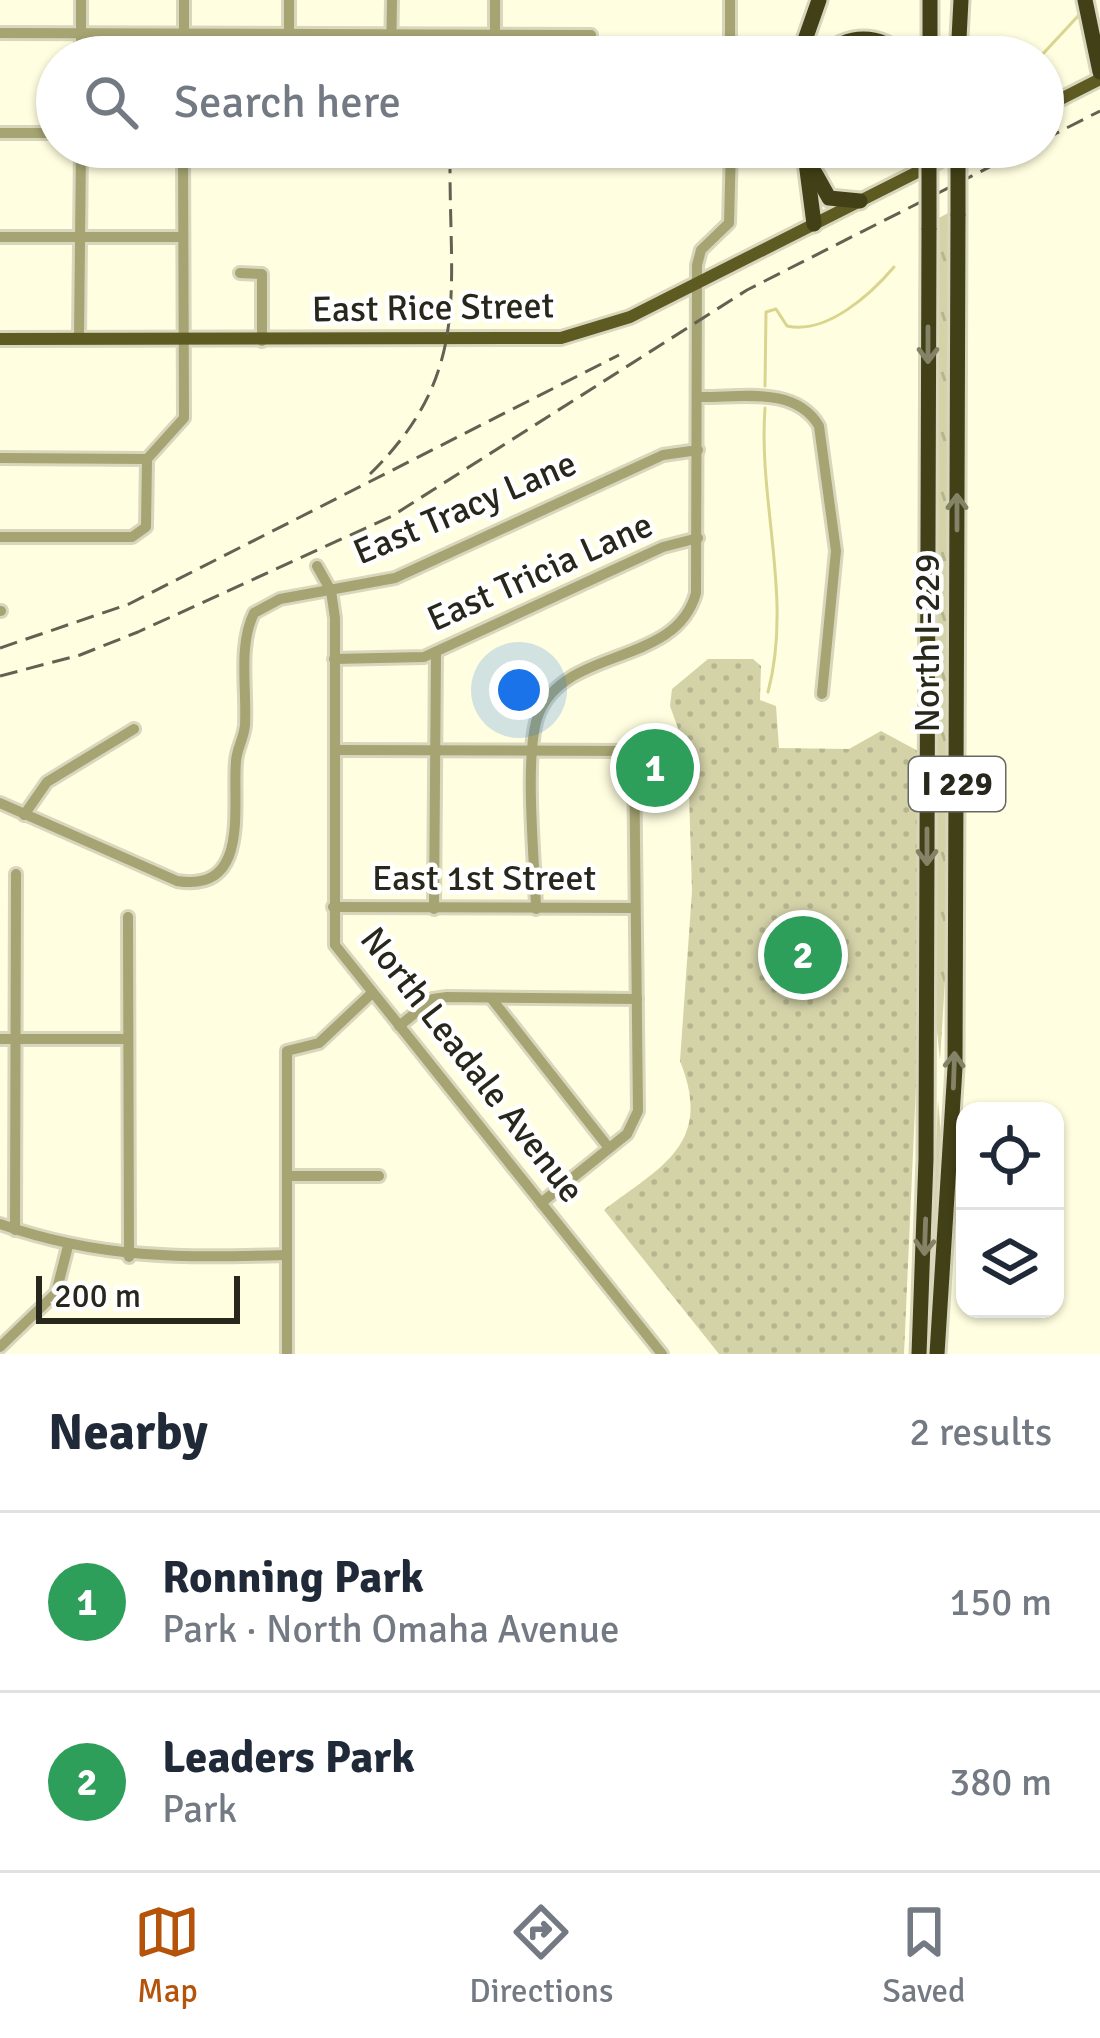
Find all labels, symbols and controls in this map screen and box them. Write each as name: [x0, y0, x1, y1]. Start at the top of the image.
search box: [36, 36, 1064, 168]
icon: search: [78, 69, 144, 135]
text: Search here: [174, 75, 401, 130]
street label: East Rice Street: [311, 283, 555, 333]
one-way arrow: [917, 325, 939, 364]
street label: East Tracy Lane: [347, 441, 583, 575]
one-way arrow: [946, 493, 968, 532]
street label: East Tricia Lane: [420, 502, 660, 642]
street label: North I-229: [905, 554, 950, 732]
your location: [489, 660, 549, 720]
pin: 1: [616, 723, 694, 813]
road number: I 229: [909, 757, 1005, 811]
one-way arrow: [916, 827, 938, 866]
street label: East 1st Street: [372, 856, 596, 901]
pin: 2: [764, 910, 842, 1000]
street label: North Leadale Avenue: [350, 918, 594, 1212]
one-way arrow: [943, 1051, 966, 1090]
map controls: [956, 1102, 1064, 1318]
button: locate: [956, 1102, 1064, 1210]
button: layers: [956, 1210, 1064, 1318]
one-way arrow: [913, 1217, 936, 1256]
scale bar: [36, 1270, 240, 1323]
text: 200 m: [54, 1276, 141, 1317]
text: Nearby: [48, 1401, 208, 1464]
text: 2 results: [909, 1408, 1052, 1456]
text: Ronning Park: [162, 1550, 424, 1605]
text: 1: [76, 1578, 98, 1626]
text: 150 m: [949, 1578, 1052, 1626]
text: Park · North Omaha Avenue: [162, 1605, 620, 1653]
text: Leaders Park: [162, 1730, 415, 1785]
text: 2: [76, 1758, 98, 1806]
text: 380 m: [949, 1758, 1052, 1806]
text: Park: [162, 1785, 237, 1833]
tab: Map: [134, 1899, 200, 2012]
tab: Directions: [469, 1899, 614, 2012]
tab: Saved: [882, 1899, 966, 2012]

